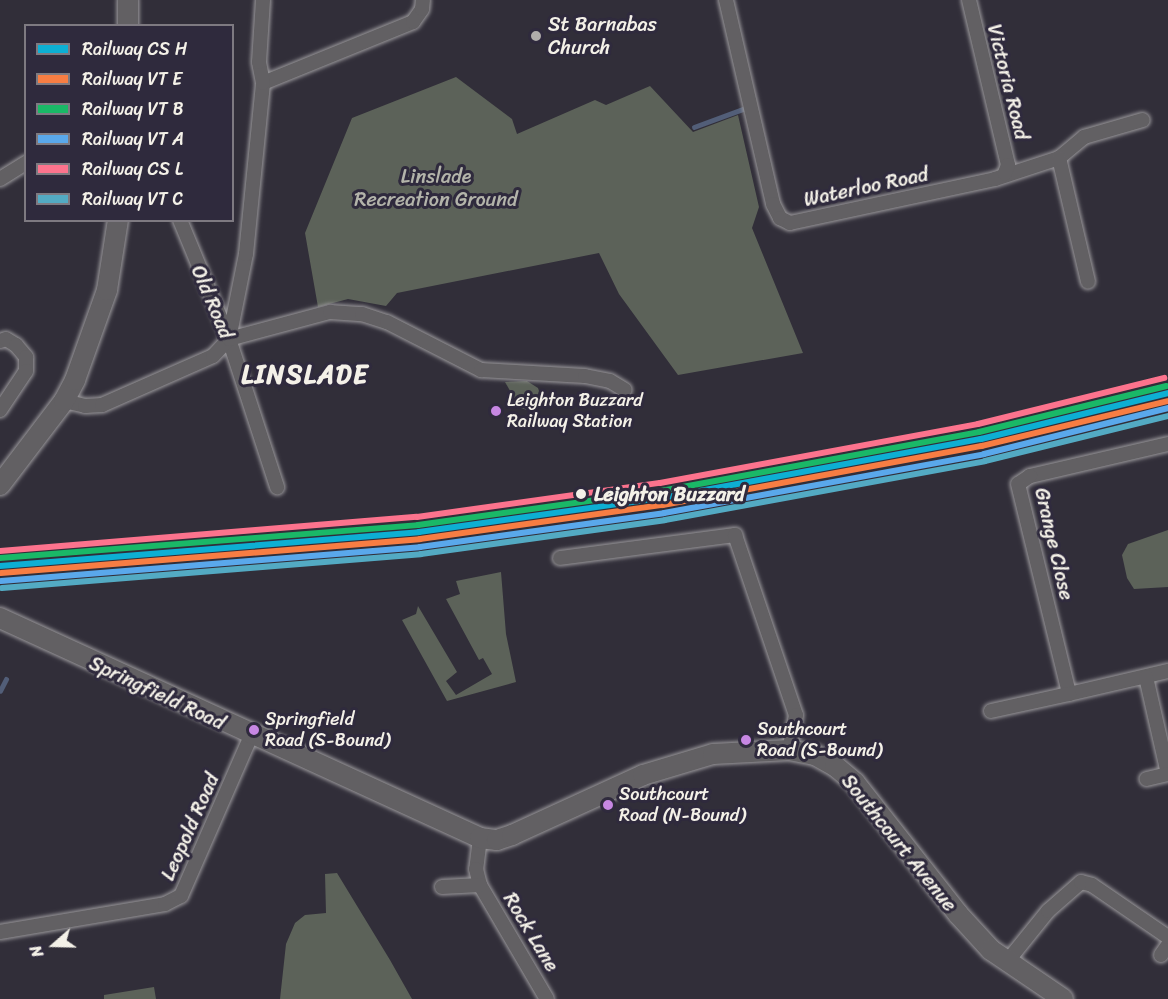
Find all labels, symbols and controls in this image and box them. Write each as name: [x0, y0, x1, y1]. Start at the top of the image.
place label: St Barnabas Church: [548, 13, 656, 60]
street label: Victoria Road: [982, 22, 1034, 142]
legend: [24, 24, 234, 222]
marker: St Barnabas Church: [529, 29, 543, 43]
text: Railway CS H: [82, 33, 187, 65]
text: Railway VT E: [82, 63, 182, 95]
text: Railway VT B: [82, 93, 184, 125]
text: Railway VT A: [82, 123, 184, 155]
text: Railway CS L: [82, 153, 183, 185]
street label: Waterloo Road: [802, 162, 930, 212]
park label: Linslade Recreation Ground: [354, 164, 518, 211]
text: Railway VT C: [82, 183, 183, 215]
street label: Old Road: [186, 262, 238, 342]
district label: LINSLADE: [242, 359, 368, 391]
place label: Leighton Buzzard Railway Station: [507, 390, 643, 432]
marker: Leighton Buzzard Railway Station: [490, 405, 502, 417]
place label: Leighton Buzzard: [594, 482, 745, 506]
marker: Leighton Buzzard: [572, 485, 590, 503]
street label: Grange Close: [1029, 485, 1079, 603]
street label: Springfield Road: [85, 651, 229, 735]
place label: Springfield Road (S-Bound): [265, 709, 390, 752]
place label: Southcourt Road (S-Bound): [757, 719, 882, 762]
marker: Springfield Road (S-Bound): [248, 724, 260, 736]
marker: Southcourt Road (S-Bound): [740, 734, 752, 746]
street label: Leopold Road: [156, 770, 224, 884]
street label: Southcourt Avenue: [836, 770, 962, 916]
place label: Southcourt Road (N-Bound): [619, 784, 745, 826]
marker: Southcourt Road (N-Bound): [602, 799, 614, 811]
street label: Rock Lane: [498, 888, 564, 976]
north arrow: [24, 915, 84, 975]
text: N: [21, 941, 52, 961]

